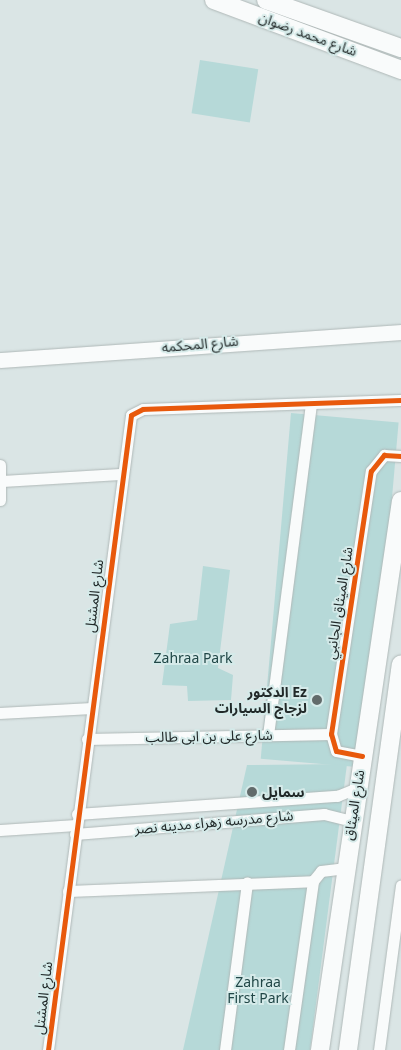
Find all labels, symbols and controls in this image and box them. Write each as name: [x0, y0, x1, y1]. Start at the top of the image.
street label: شارع محمد رضوان: [257, 8, 359, 60]
street label: شارع المحكمه: [161, 332, 239, 356]
street label: شارع الميثاق الجانبي: [322, 545, 356, 661]
street label: شارع المشتل: [81, 559, 107, 633]
park label: Zahraa Park: [154, 650, 232, 666]
place label: الدكتور Ez لزجاج السيارات: [215, 684, 307, 716]
marker: الدكتور Ez لزجاج السيارات: [311, 694, 323, 706]
street label: شارع على بن ابى طالب: [145, 726, 273, 746]
street label: شارع الميثاق: [340, 768, 368, 842]
place label: سمايل: [262, 784, 305, 800]
marker: سمايل: [246, 786, 258, 798]
street label: شارع مدرسه زهراء مدينه نصر: [134, 807, 294, 837]
street label: شارع المشتل: [30, 961, 56, 1035]
park label: Zahraa First Park: [227, 974, 289, 1006]

